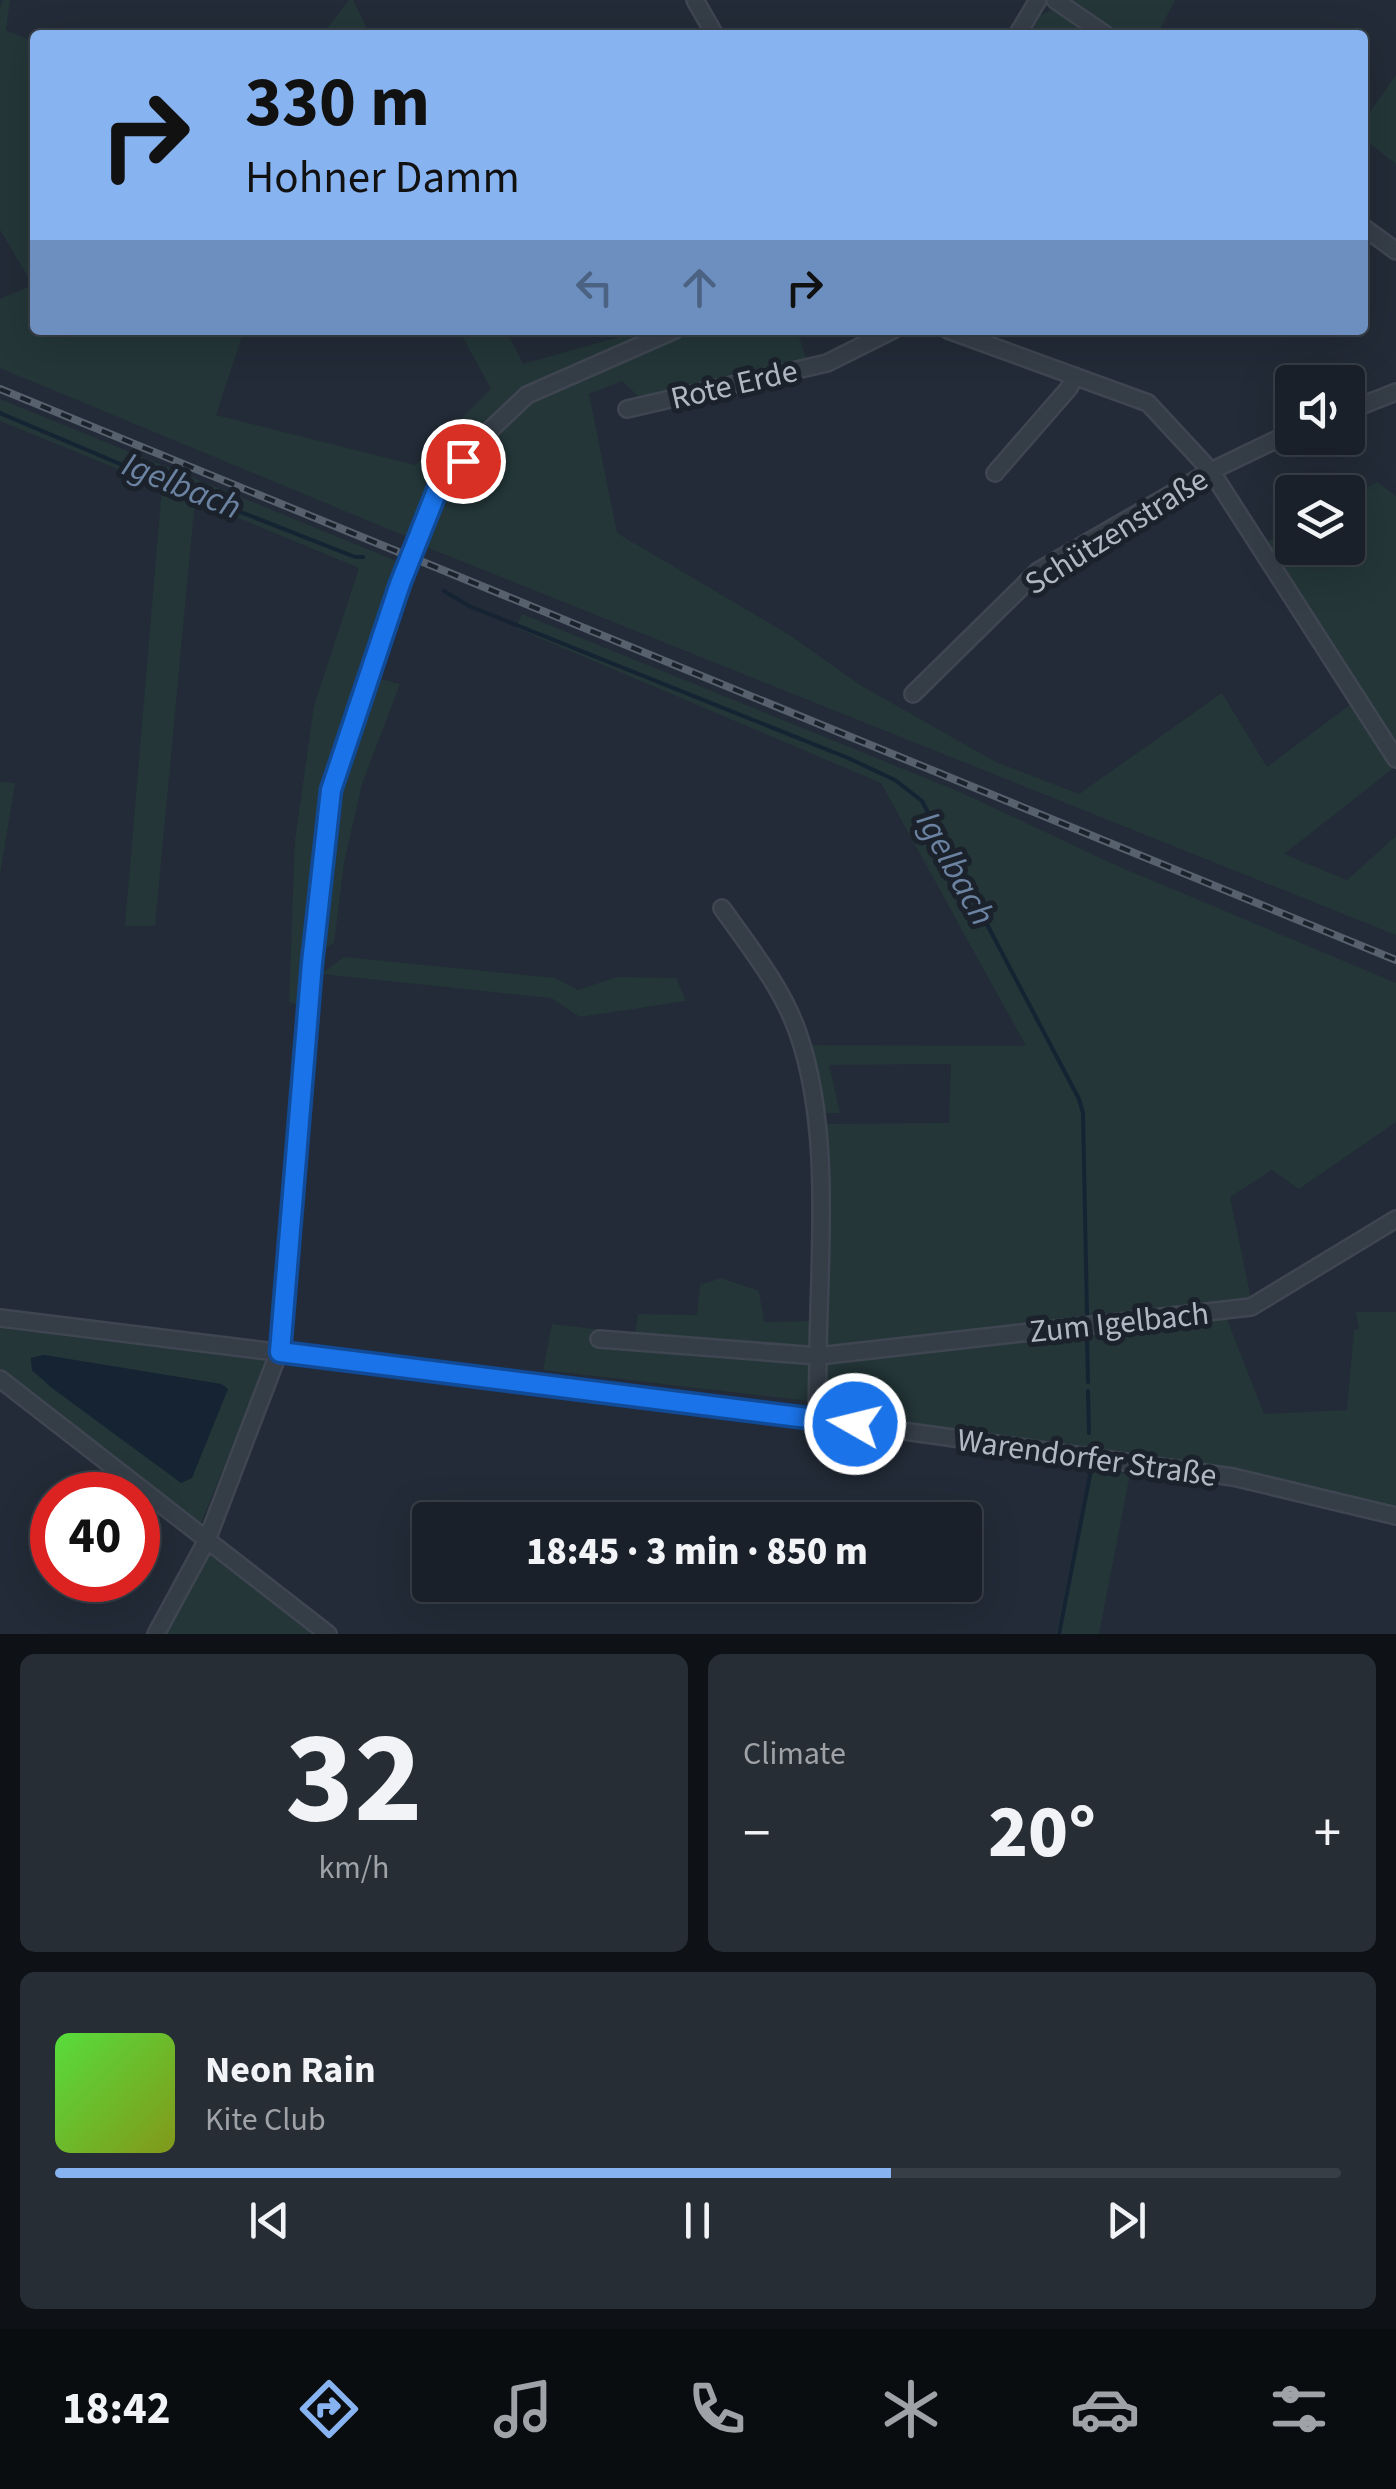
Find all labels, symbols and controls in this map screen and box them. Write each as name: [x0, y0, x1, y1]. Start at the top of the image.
text: 330 m: [245, 53, 430, 153]
icon: right: [80, 70, 210, 200]
text: Hohner Damm: [245, 146, 520, 210]
icon: left: [567, 260, 622, 315]
icon: ahead: [672, 260, 727, 315]
icon: right: [777, 260, 832, 315]
street label: Rote Erde: [666, 348, 802, 422]
map controls: [1275, 365, 1365, 565]
button: sound: [1275, 365, 1365, 455]
pin: [421, 419, 506, 504]
icon: arrive: [436, 434, 491, 489]
water label: Igelbach: [115, 440, 248, 532]
street label: Schützenstraße: [1016, 457, 1217, 607]
button: layers: [1275, 475, 1365, 565]
water label: Igelbach: [903, 802, 1007, 935]
street label: Zum Igelbach: [1027, 1291, 1211, 1355]
position arrow: [803, 1372, 907, 1476]
street label: Warendorfer Straße: [954, 1417, 1220, 1499]
speed limit sign: 40: [30, 1472, 160, 1602]
text: 18:45 · 3 min · 850 m: [526, 1525, 868, 1579]
text: 32: [285, 1687, 423, 1872]
text: Climate: [743, 1731, 846, 1777]
text: 20°: [988, 1779, 1096, 1886]
text: −: [743, 1795, 770, 1873]
text: +: [1314, 1795, 1341, 1873]
text: km/h: [319, 1845, 389, 1891]
text: Neon Rain: [205, 2043, 376, 2097]
text: Kite Club: [205, 2097, 326, 2143]
icon: previous: [242, 2193, 297, 2248]
icon: pause: [670, 2193, 725, 2248]
icon: next: [1099, 2193, 1154, 2248]
icon: directions: [294, 2374, 364, 2444]
icon: music: [488, 2374, 558, 2444]
icon: phone: [682, 2374, 752, 2444]
icon: climate: [876, 2374, 946, 2444]
icon: car: [1070, 2374, 1140, 2444]
icon: filters: [1264, 2374, 1334, 2444]
text: 18:42: [62, 2377, 171, 2441]

